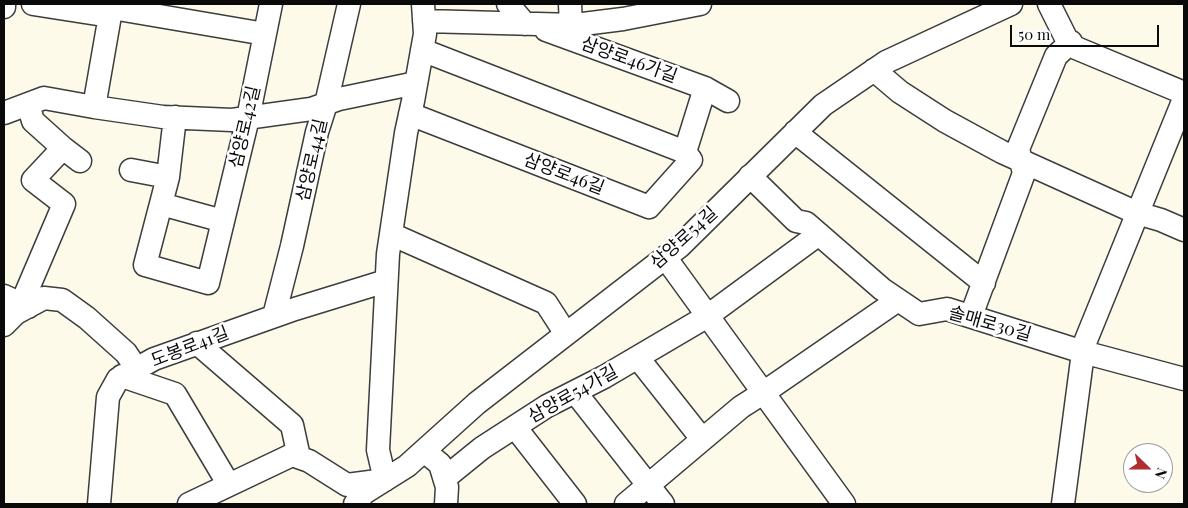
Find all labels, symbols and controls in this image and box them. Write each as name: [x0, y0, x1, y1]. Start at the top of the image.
scale bar: [1013, 15, 1162, 47]
text: 50 m: [1018, 24, 1050, 44]
street label: 삼양로46가길: [578, 33, 680, 87]
street label: 삼양로42길: [225, 84, 265, 170]
street label: 삼양로44길: [292, 117, 332, 203]
street label: 삼양로46길: [521, 149, 607, 199]
street label: 삼양로54길: [646, 202, 722, 274]
street label: 솔매로30길: [946, 302, 1034, 346]
street label: 도봉로41길: [148, 322, 232, 372]
street label: 삼양로54가길: [524, 361, 622, 427]
north arrow: [1123, 443, 1173, 493]
text: N: [1151, 465, 1172, 482]

